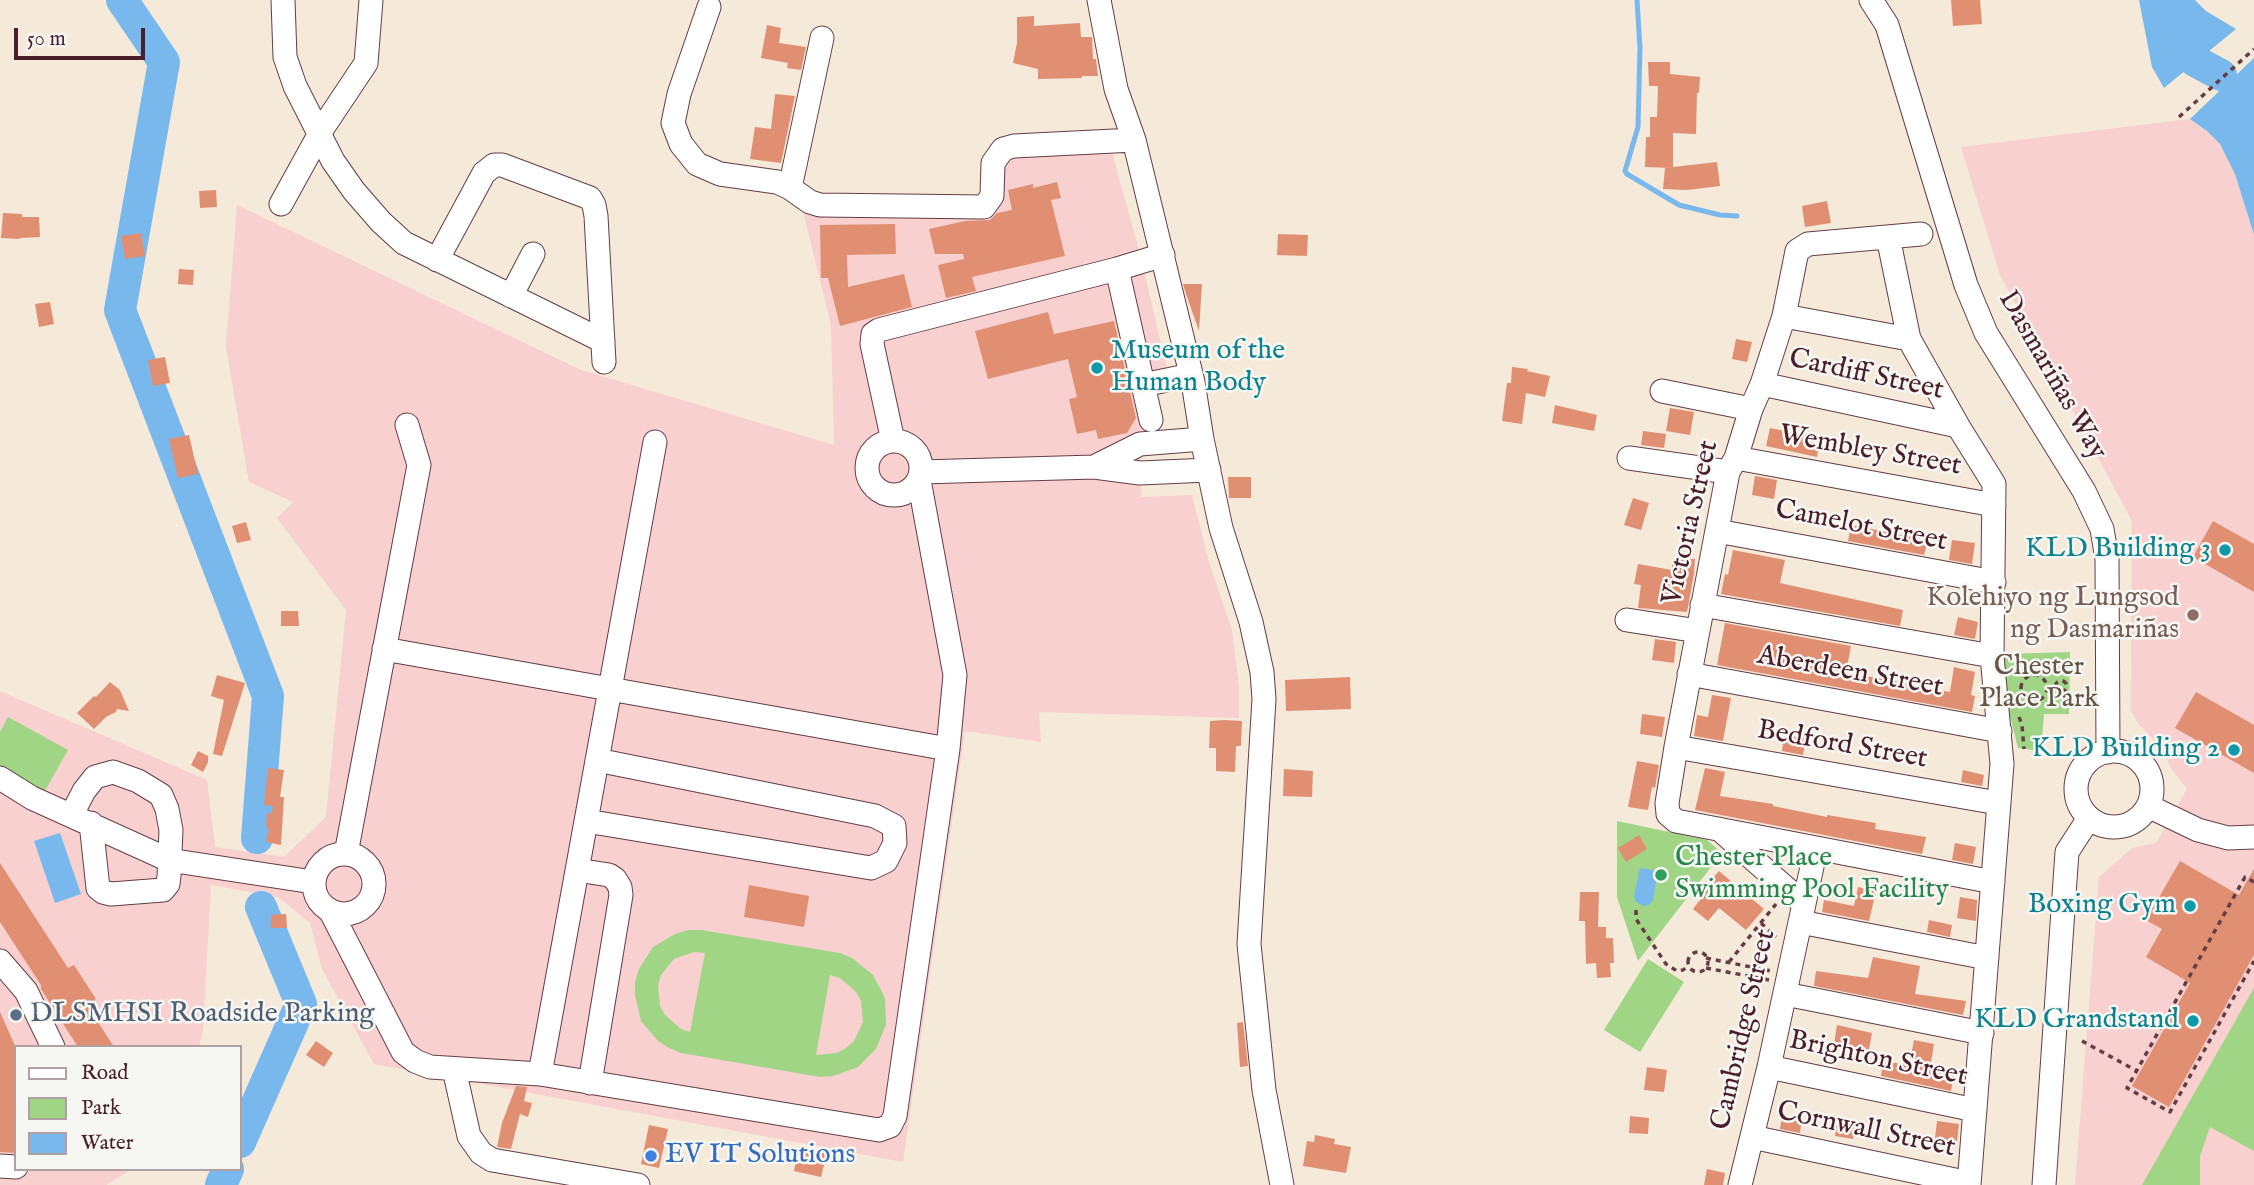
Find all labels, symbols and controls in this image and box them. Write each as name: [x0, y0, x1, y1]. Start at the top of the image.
scale bar: [18, 14, 149, 58]
text: 50 m: [27, 26, 66, 53]
street label: Dasmariñas Way: [1989, 286, 2113, 466]
place label: Museum of the Human Body: [1111, 335, 1285, 401]
street label: Cardiff Street: [1786, 343, 1946, 409]
marker: Museum of the Human Body: [1089, 360, 1105, 376]
street label: Wembley Street: [1776, 419, 1964, 485]
street label: Victoria Street: [1657, 437, 1727, 609]
street label: Camelot Street: [1772, 494, 1950, 560]
place label: KLD Building 3: [2025, 533, 2211, 567]
marker: KLD Building 3: [2217, 542, 2233, 558]
place label: Kolehiyo ng Lungsod ng Dasmariñas: [1926, 582, 2179, 648]
marker: Kolehiyo ng Lungsod ng Dasmariñas: [2185, 607, 2201, 623]
street label: Aberdeen Street: [1754, 640, 1946, 706]
park label: Chester Place Park: [1979, 651, 2099, 717]
street label: Bedford Street: [1754, 715, 1930, 777]
place label: KLD Building 2: [2031, 733, 2220, 767]
marker: KLD Building 2: [2226, 742, 2242, 758]
place label: Chester Place Swimming Pool Facility: [1675, 842, 1949, 908]
marker: Chester Place Swimming Pool Facility: [1653, 867, 1669, 883]
place label: Boxing Gym: [2028, 889, 2176, 923]
marker: Boxing Gym: [2182, 898, 2198, 914]
street label: Cambridge Street: [1706, 926, 1784, 1134]
place label: DLSMHSI Roadside Parking: [30, 998, 375, 1032]
place label: KLD Grandstand: [1974, 1004, 2179, 1038]
marker: DLSMHSI Roadside Parking: [8, 1007, 24, 1023]
marker: KLD Grandstand: [2185, 1013, 2201, 1029]
street label: Brighton Street: [1786, 1025, 1970, 1095]
legend: [14, 1045, 242, 1171]
text: Road: [81, 1060, 128, 1087]
text: Park: [81, 1095, 121, 1122]
street label: Cornwall Street: [1774, 1096, 1958, 1166]
text: Water: [81, 1130, 133, 1157]
place label: EV IT Solutions: [665, 1139, 855, 1173]
marker: EV IT Solutions: [643, 1148, 659, 1164]

